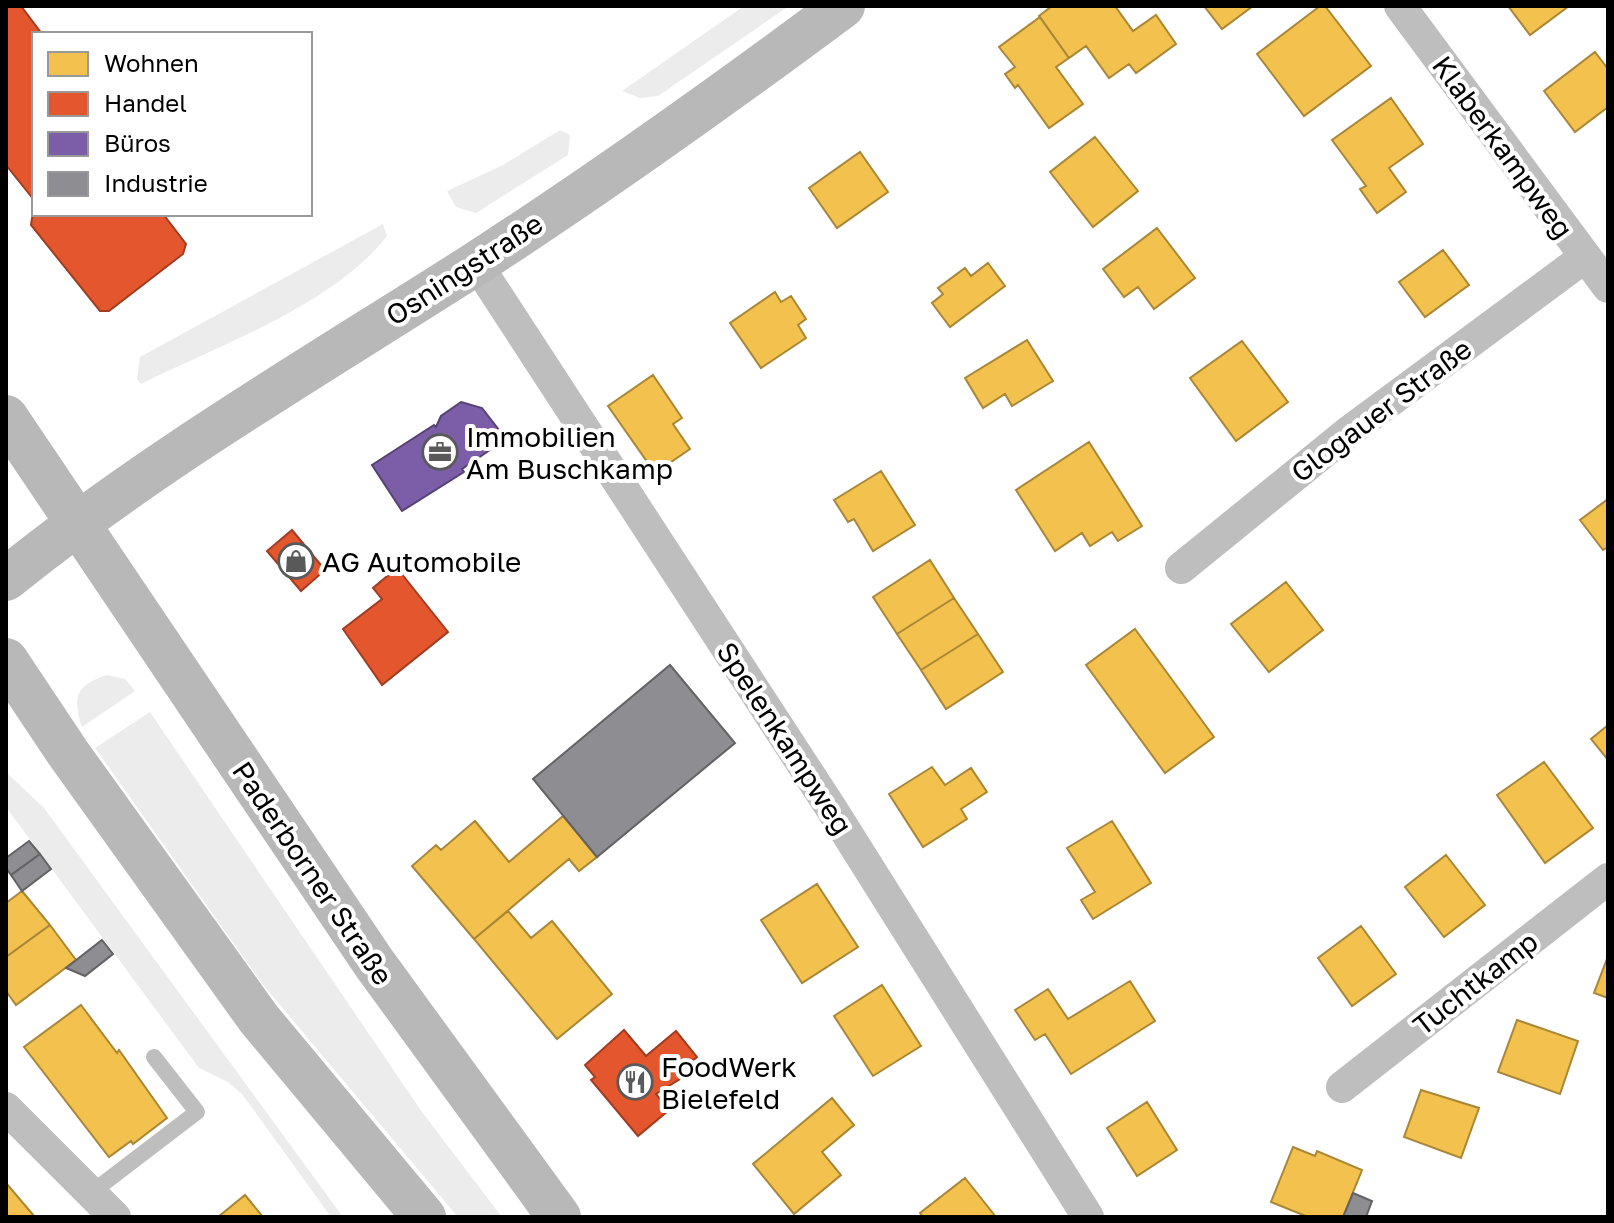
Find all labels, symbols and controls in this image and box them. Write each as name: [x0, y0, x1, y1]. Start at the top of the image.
legend: [32, 32, 312, 216]
text: Wohnen: [104, 48, 199, 77]
street label: Klaberkampweg: [1426, 49, 1580, 245]
text: Handel: [104, 88, 187, 117]
text: Büros: [104, 128, 171, 157]
text: Industrie: [104, 168, 208, 197]
street label: Osningstraße: [380, 206, 548, 332]
street label: Glogauer Straße: [1284, 332, 1478, 488]
place label: Immobilien Am Buschkamp: [466, 420, 673, 485]
office icon: Immobilien Am Buschkamp: [421, 433, 459, 471]
shop icon: AG Automobile: [277, 542, 315, 580]
place label: AG Automobile: [322, 545, 521, 578]
street label: Spelenkampweg: [711, 636, 859, 840]
street label: Paderborner Straße: [226, 755, 400, 991]
street label: Tuchtkamp: [1406, 924, 1544, 1042]
place label: FoodWerk Bielefeld: [661, 1050, 797, 1115]
restaurant icon: FoodWerk Bielefeld: [616, 1063, 654, 1101]

